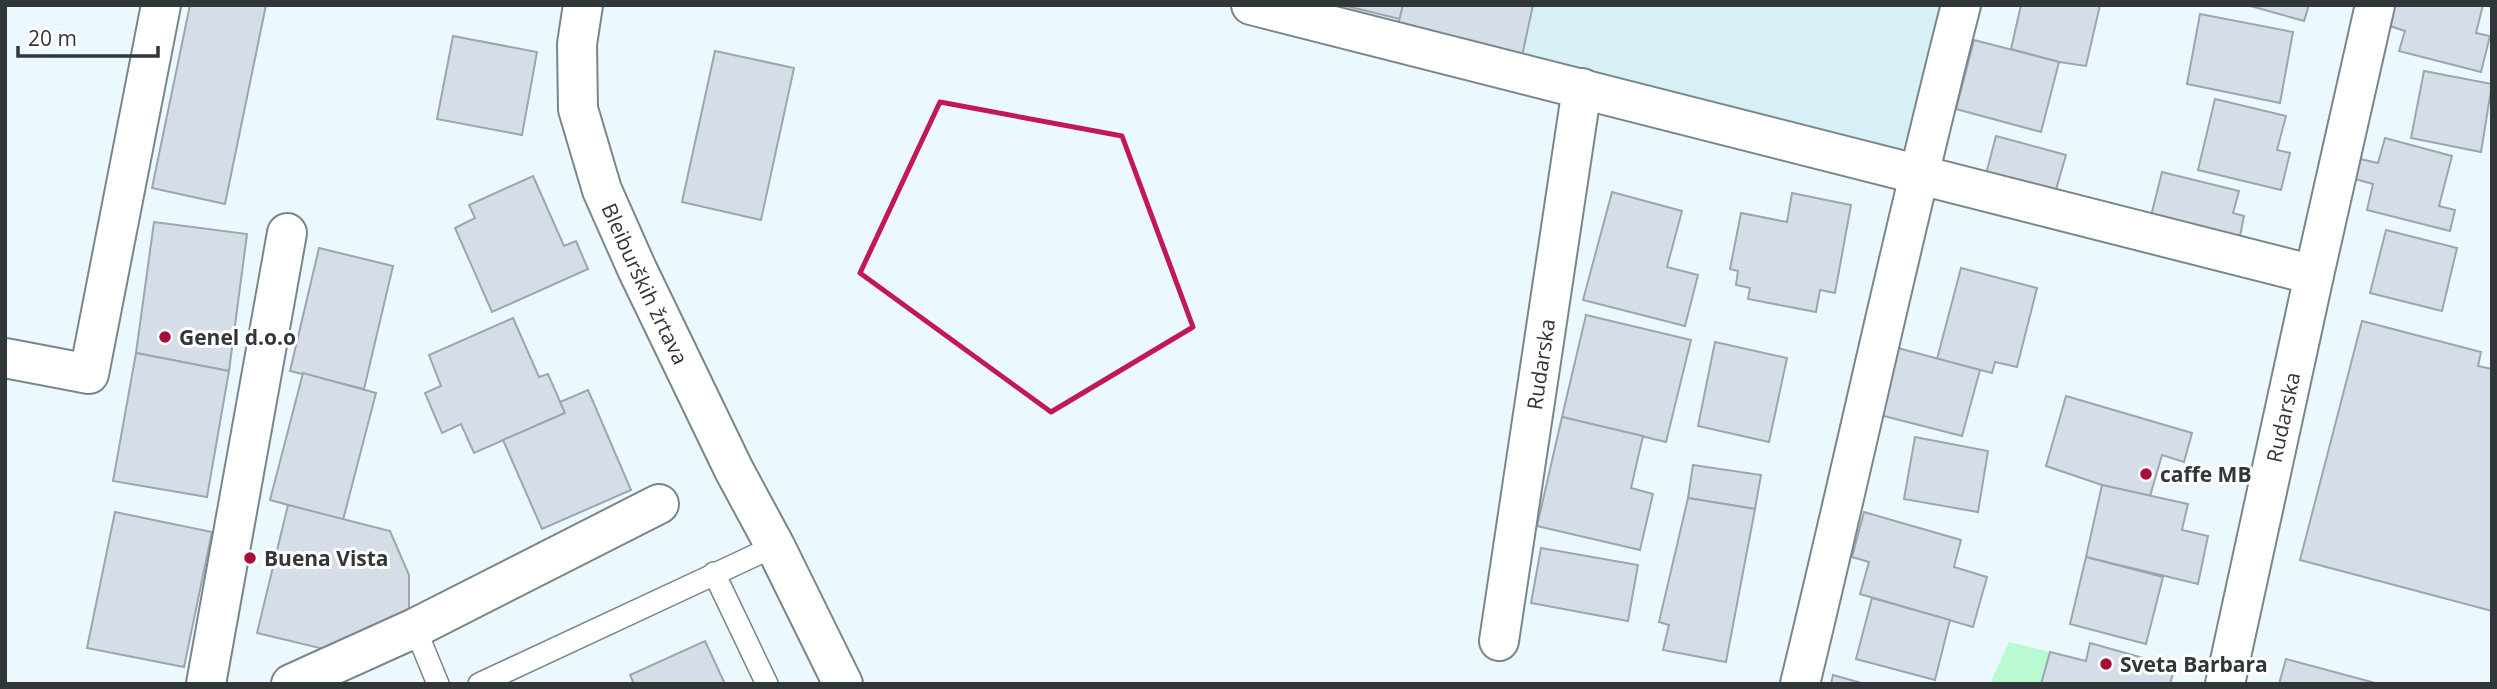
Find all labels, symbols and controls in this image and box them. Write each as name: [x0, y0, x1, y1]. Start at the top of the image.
scale bar: [18, 14, 158, 58]
text: 20 m: [28, 24, 77, 52]
street label: Bleiburških žrtava: [596, 199, 695, 369]
street label: Rudarska: [1520, 317, 1561, 412]
place label: Genel d.o.o: [179, 323, 296, 351]
marker: Genel d.o.o: [157, 329, 173, 345]
street label: Rudarska: [2260, 369, 2306, 465]
place label: caffe MB: [2160, 460, 2252, 488]
marker: caffe MB: [2138, 466, 2154, 482]
place label: Buena Vista: [264, 544, 389, 572]
marker: Buena Vista: [242, 550, 258, 566]
place label: Sveta Barbara: [2120, 650, 2268, 678]
marker: Sveta Barbara: [2098, 656, 2114, 672]

